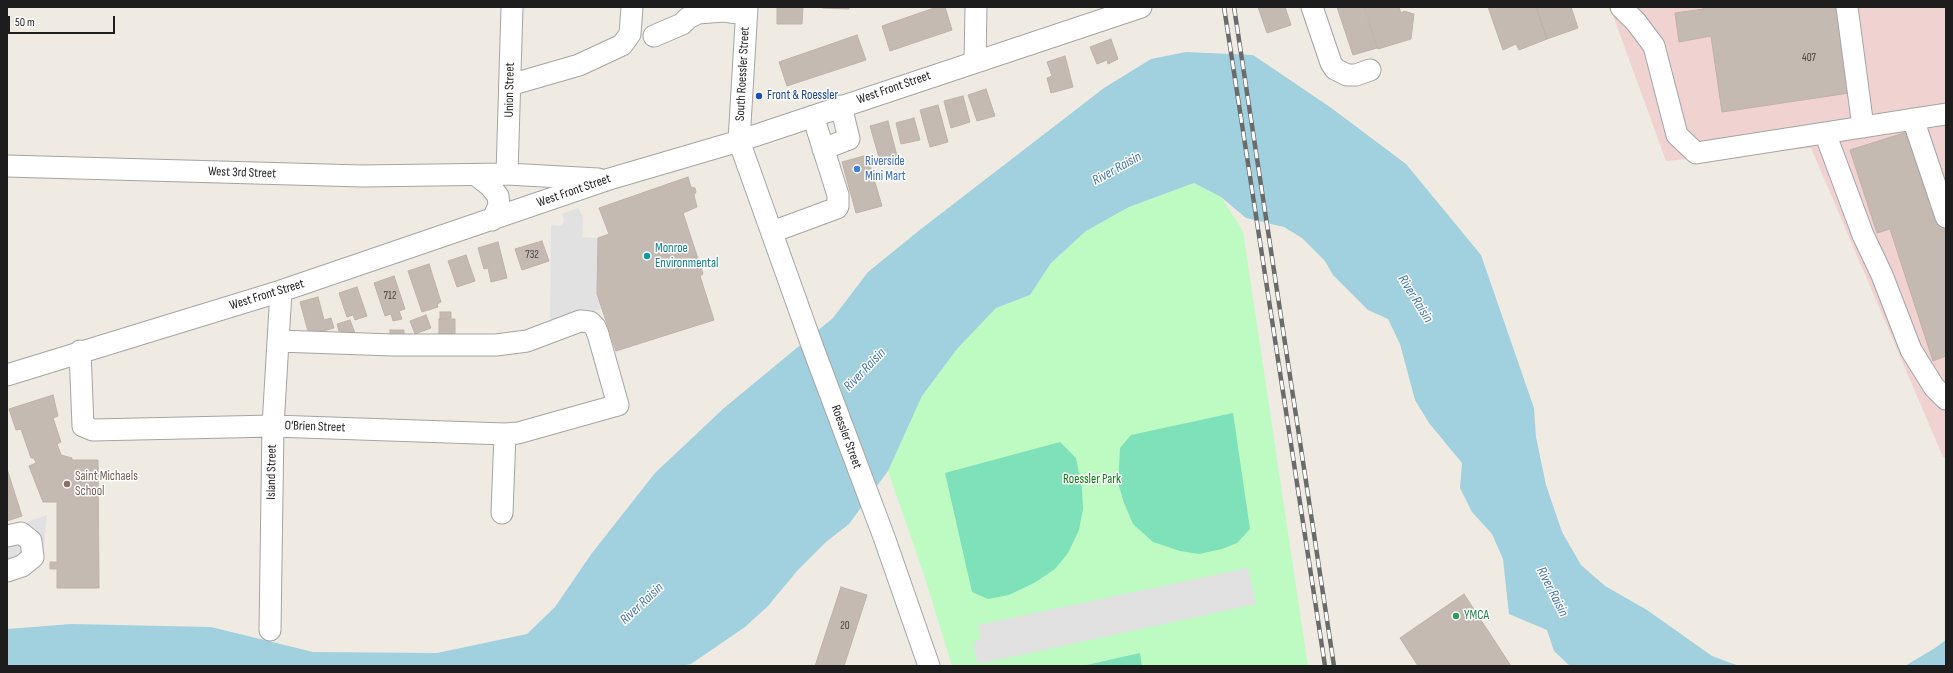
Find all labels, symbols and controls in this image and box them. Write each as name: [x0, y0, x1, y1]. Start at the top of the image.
scale bar: [10, 8, 117, 34]
text: 50 m: [15, 15, 35, 30]
street label: South Roessler Street: [733, 26, 753, 122]
house number: 407: [1802, 51, 1816, 65]
street label: Union Street: [502, 62, 518, 118]
street label: West Front Street: [855, 68, 933, 108]
place label: Front & Roessler: [767, 88, 838, 104]
marker: Front & Roessler: [754, 91, 764, 101]
water label: River Raisin: [1090, 149, 1144, 189]
place label: Riverside Mini Mart: [865, 154, 906, 185]
street label: West 3rd Street: [208, 164, 276, 182]
marker: Riverside Mini Mart: [852, 164, 862, 174]
street label: West Front Street: [535, 171, 613, 211]
place label: Monroe Environmental: [655, 241, 718, 272]
house number: 732: [525, 248, 539, 262]
marker: Monroe Environmental: [642, 251, 652, 261]
water label: River Raisin: [1394, 272, 1436, 326]
street label: West Front Street: [228, 276, 306, 314]
house number: 712: [384, 289, 396, 303]
water label: River Raisin: [840, 345, 890, 395]
street label: Roessler Street: [827, 403, 865, 471]
street label: O'Brien Street: [284, 418, 346, 436]
street label: Island Street: [264, 444, 280, 500]
place label: Saint Michaels School: [75, 469, 138, 500]
park label: Roessler Park: [1063, 472, 1121, 488]
marker: Saint Michaels School: [62, 479, 72, 489]
water label: River Raisin: [1532, 564, 1572, 620]
water label: River Raisin: [617, 580, 667, 628]
place label: YMCA: [1464, 608, 1489, 624]
marker: YMCA: [1451, 611, 1461, 621]
house number: 20: [840, 619, 850, 633]

